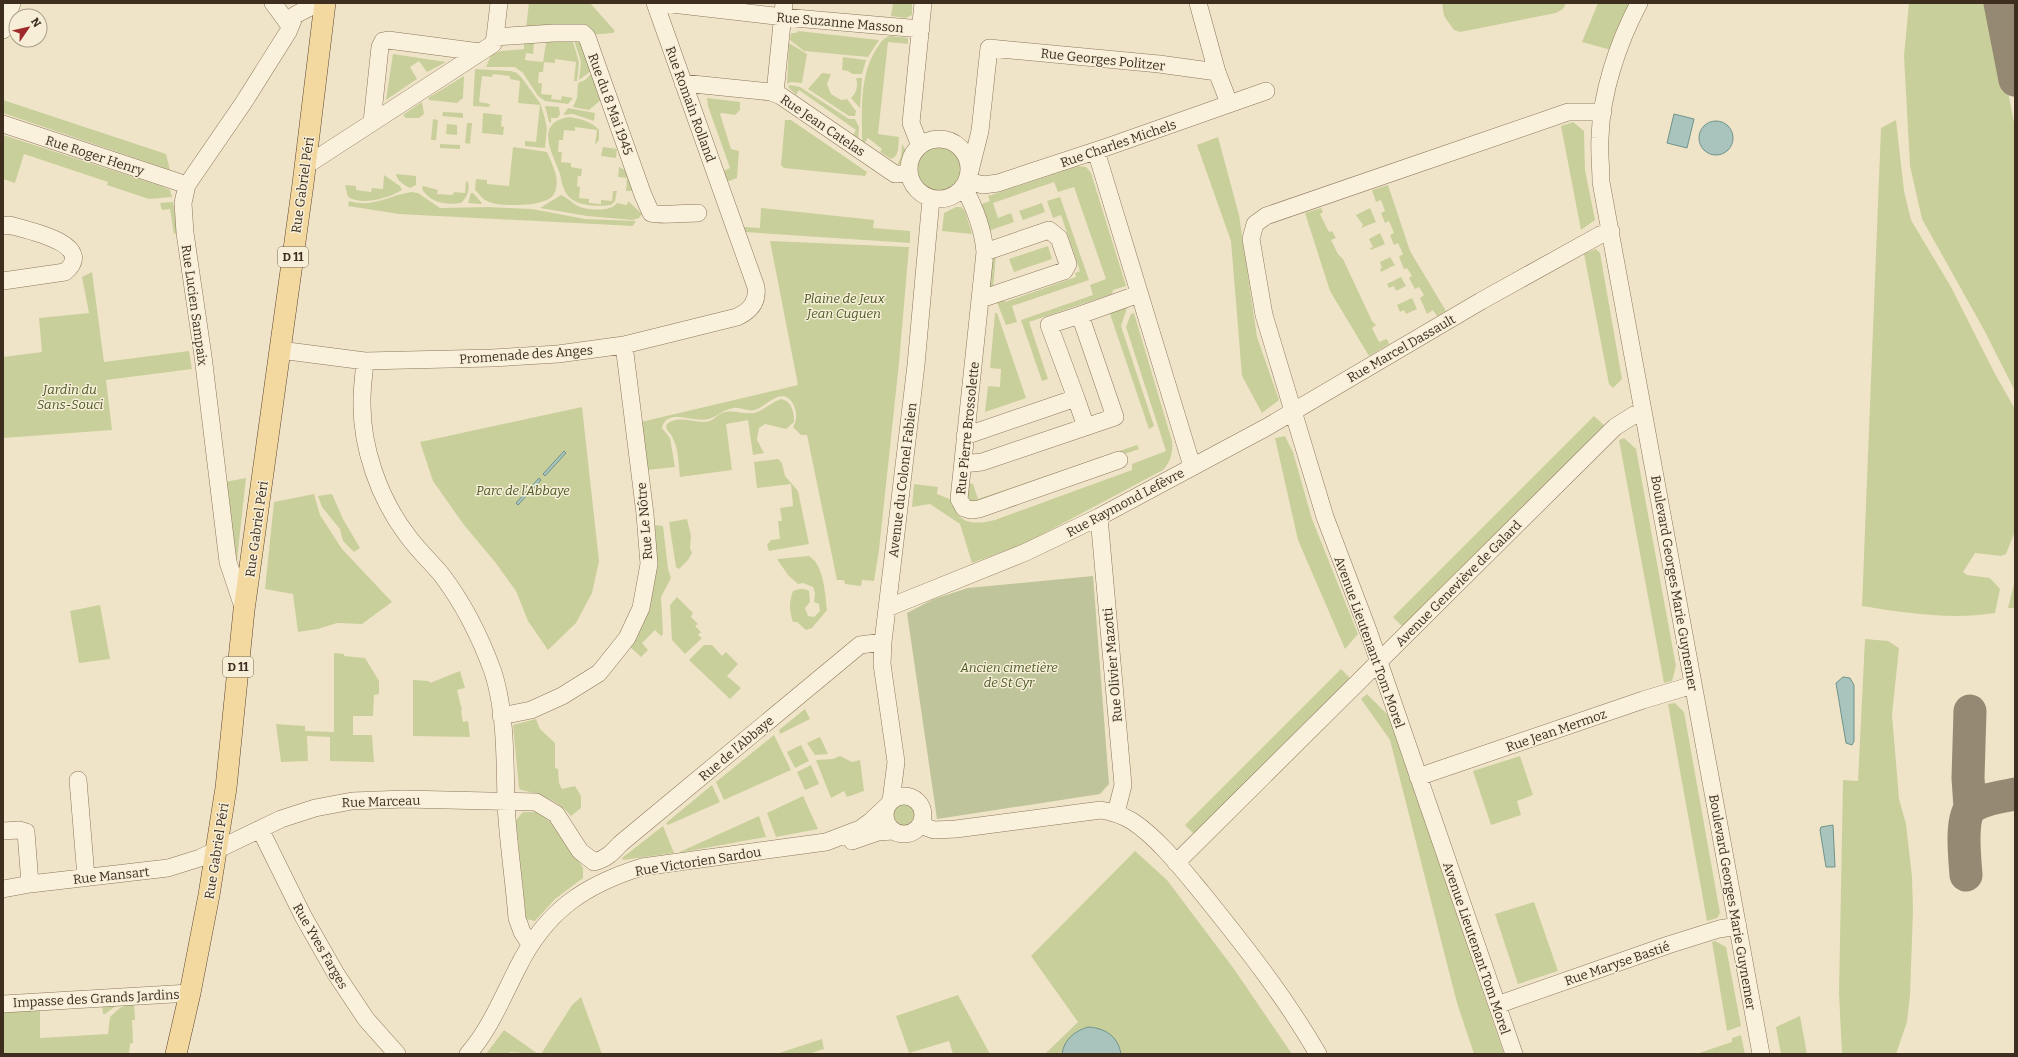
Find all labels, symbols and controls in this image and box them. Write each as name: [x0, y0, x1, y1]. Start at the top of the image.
north arrow: [8, 8, 48, 48]
street label: Rue Suzanne Masson: [776, 9, 905, 36]
text: N: [28, 16, 44, 30]
street label: Rue Romain Rolland: [663, 44, 719, 164]
street label: Rue Georges Politzer: [1040, 45, 1166, 74]
street label: Rue du 8 Mai 1945: [585, 51, 636, 157]
street label: Rue Jean Catelas: [777, 91, 868, 159]
street label: Rue Charles Michels: [1058, 117, 1178, 170]
street label: Rue Roger Henry: [44, 132, 146, 179]
street label: Rue Gabriel Péri: [288, 136, 317, 234]
street label: Rue Lucien Sampaix: [179, 244, 210, 367]
road number: D 11: [278, 247, 308, 267]
park label: Plaine de Jeux Jean Cuguen: [803, 291, 886, 321]
street label: Rue Marcel Dassault: [1345, 311, 1458, 385]
street label: Promenade des Anges: [459, 342, 593, 367]
street label: Rue Pierre Brossolette: [953, 361, 982, 495]
park label: Jardin du Sans-Souci: [37, 382, 104, 412]
street label: Avenue du Colonel Fabien: [886, 401, 920, 558]
street label: Rue Raymond Lefèvre: [1064, 465, 1187, 540]
street label: Boulevard Georges Marie Guynemer: [1648, 474, 1701, 692]
street label: Rue Gabriel Péri: [242, 480, 271, 578]
street label: Rue Le Nôtre: [634, 482, 655, 560]
park label: Parc de l'Abbaye: [476, 483, 570, 498]
street label: Avenue Geneviève de Galard: [1392, 517, 1525, 649]
street label: Avenue Lieutenant Tom Morel: [1331, 554, 1408, 730]
street label: Rue Olivier Mazotti: [1100, 607, 1125, 723]
road number: D 11: [223, 657, 253, 677]
park label: Ancien cimetière de St Cyr: [959, 660, 1058, 690]
street label: Rue Jean Mermoz: [1504, 706, 1608, 755]
street label: Rue de l’Abbaye: [696, 713, 777, 784]
street label: Rue Marceau: [341, 793, 421, 810]
street label: Boulevard Georges Marie Guynemer: [1706, 793, 1759, 1011]
street label: Rue Gabriel Péri: [201, 802, 232, 900]
street label: Rue Victorien Sardou: [634, 844, 762, 879]
street label: Avenue Lieutenant Tom Morel: [1440, 860, 1513, 1037]
street label: Rue Mansart: [72, 864, 150, 887]
street label: Rue Yves Farges: [290, 901, 351, 992]
street label: Rue Maryse Bastié: [1563, 938, 1672, 988]
street label: Impasse des Grands Jardins: [12, 987, 180, 1010]

